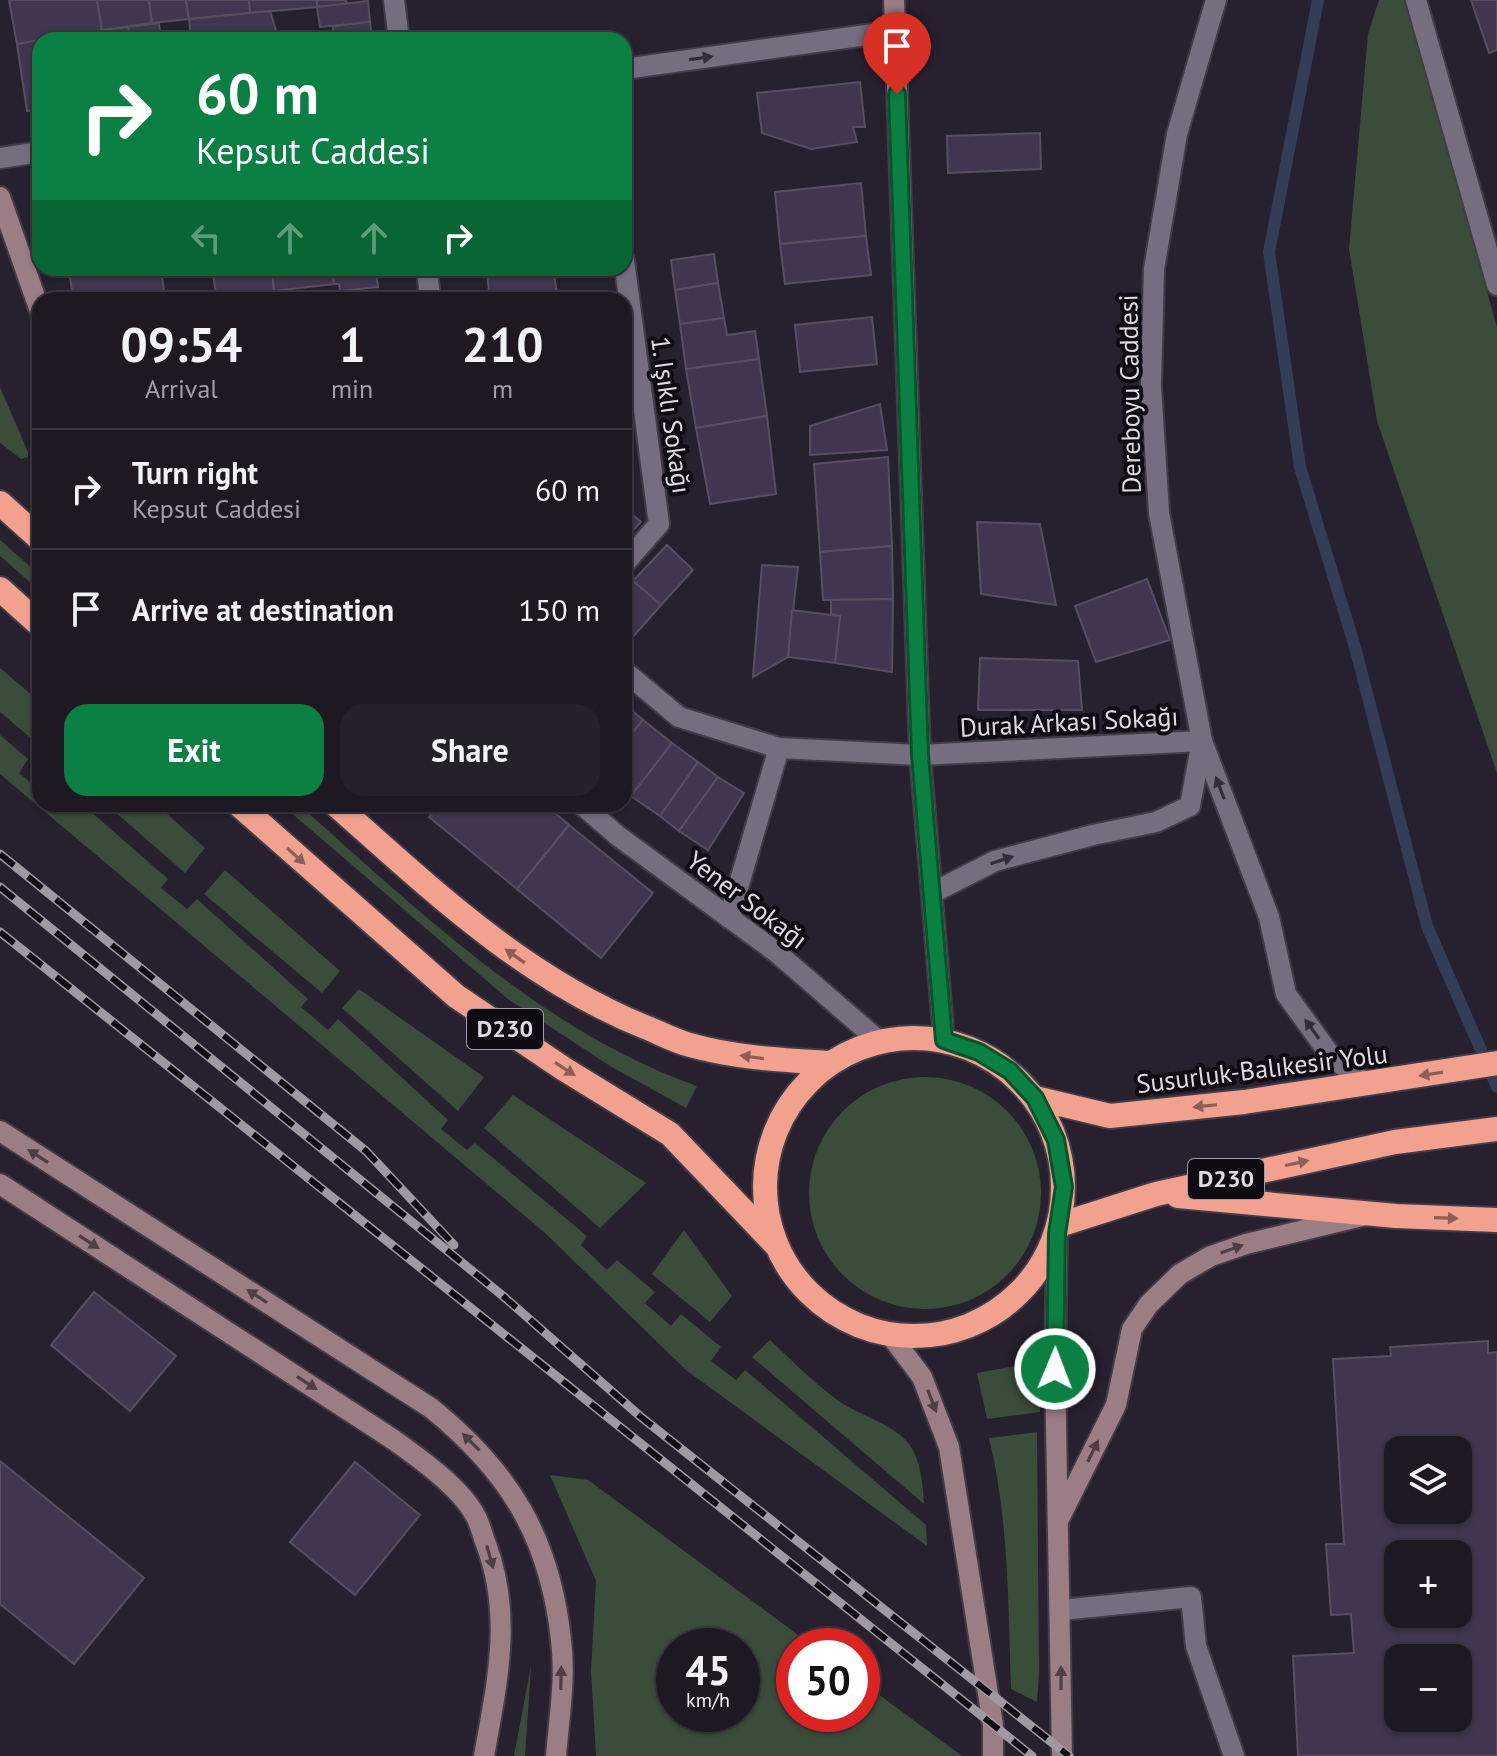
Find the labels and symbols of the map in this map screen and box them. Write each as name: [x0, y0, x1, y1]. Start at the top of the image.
pin: [863, 12, 931, 94]
one-way arrow: [689, 51, 714, 64]
street label: Dereboyu Caddesi: [1111, 294, 1148, 494]
street label: 1. Işıklı Sokağı: [644, 334, 699, 496]
street label: Durak Arkası Sokağı: [959, 699, 1179, 744]
one-way arrow: [1213, 776, 1226, 800]
street label: Yener Sokağı: [680, 843, 814, 956]
one-way arrow: [286, 847, 305, 865]
one-way arrow: [991, 854, 1015, 866]
one-way arrow: [504, 948, 526, 964]
road number: D230: [467, 1009, 543, 1049]
one-way arrow: [1304, 1019, 1320, 1039]
street label: Susurluk-Balıkesir Yolu: [1135, 1037, 1389, 1100]
one-way arrow: [739, 1050, 764, 1063]
one-way arrow: [554, 1062, 576, 1076]
one-way arrow: [1419, 1068, 1444, 1080]
one-way arrow: [1192, 1100, 1217, 1113]
one-way arrow: [27, 1149, 49, 1163]
one-way arrow: [1284, 1156, 1309, 1169]
road number: D230: [1188, 1159, 1264, 1199]
one-way arrow: [1434, 1212, 1459, 1225]
one-way arrow: [78, 1234, 100, 1248]
one-way arrow: [1220, 1242, 1244, 1254]
one-way arrow: [246, 1290, 268, 1304]
position arrow: [1013, 1327, 1097, 1411]
one-way arrow: [296, 1376, 318, 1390]
one-way arrow: [926, 1389, 939, 1413]
one-way arrow: [462, 1434, 481, 1452]
one-way arrow: [1087, 1439, 1100, 1462]
one-way arrow: [484, 1546, 497, 1570]
speed limit sign: 50: [776, 1628, 880, 1732]
one-way arrow: [555, 1665, 567, 1690]
one-way arrow: [1055, 1665, 1067, 1690]

